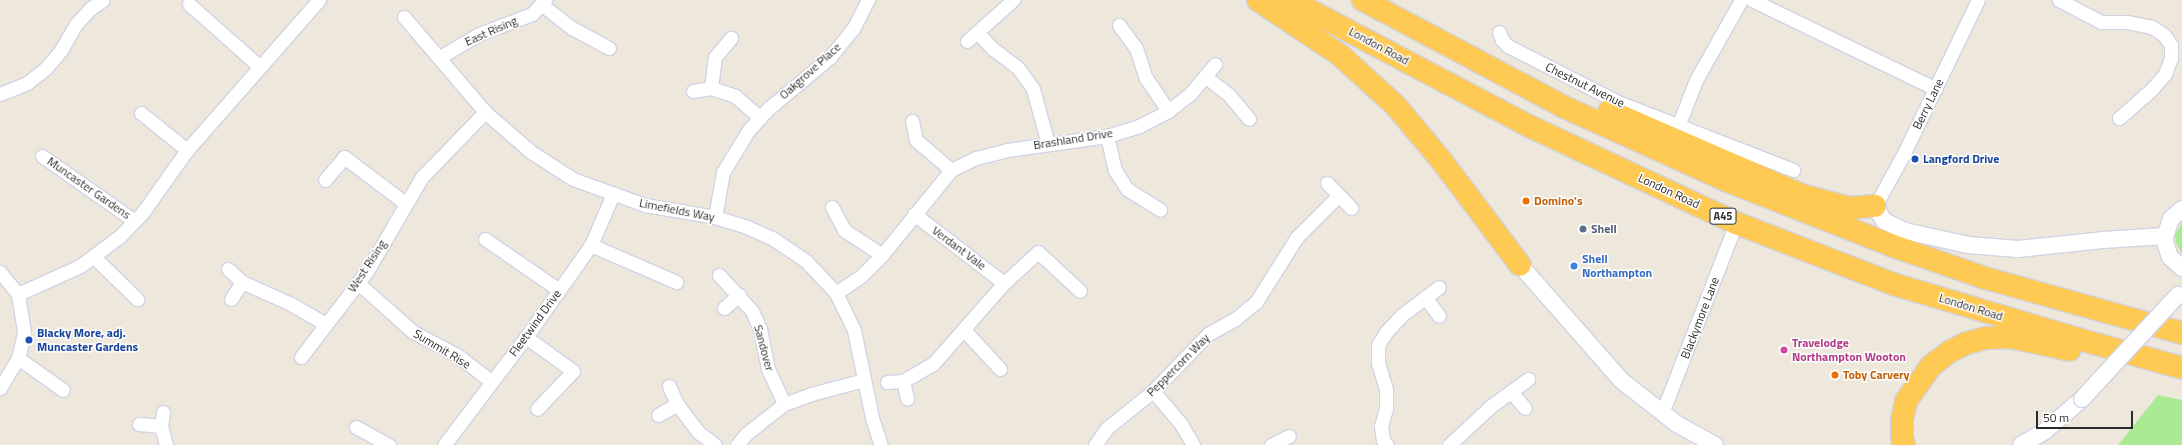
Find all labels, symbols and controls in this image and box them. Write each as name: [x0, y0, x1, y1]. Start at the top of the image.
street label: East Rising: [463, 13, 519, 49]
street label: London Road: [1346, 24, 1412, 68]
street label: Oakgrove Place: [776, 40, 844, 102]
street label: Chestnut Avenue: [1543, 60, 1627, 110]
street label: Berry Lane: [1910, 76, 1946, 132]
street label: Brashland Drive: [1032, 126, 1114, 152]
place label: Langford Drive: [1923, 152, 1999, 166]
street label: Muncaster Gardens: [44, 154, 134, 222]
marker: Langford Drive: [1910, 154, 1920, 164]
street label: London Road: [1636, 170, 1702, 212]
place label: Domino's: [1534, 194, 1583, 208]
street label: Limefields Way: [638, 196, 716, 224]
marker: Domino's: [1521, 196, 1531, 206]
road number: A45: [1709, 207, 1737, 225]
place label: Shell: [1591, 222, 1617, 236]
street label: Verdant Vale: [929, 223, 989, 273]
marker: Shell: [1578, 224, 1588, 234]
street label: West Rising: [345, 237, 389, 295]
place label: Shell Northampton: [1582, 252, 1652, 280]
marker: Shell Northampton: [1569, 261, 1579, 271]
street label: Blackymore Lane: [1678, 275, 1722, 361]
street label: Fleetwind Drive: [506, 287, 564, 359]
street label: London Road: [1937, 290, 2005, 324]
street label: Sandover: [751, 323, 777, 373]
place label: Blacky More, adj. Muncaster Gardens: [37, 326, 138, 354]
street label: Summit Rise: [411, 326, 473, 372]
street label: Peppercorn Way: [1144, 331, 1212, 399]
marker: Blacky More, adj. Muncaster Gardens: [24, 335, 34, 345]
place label: Travelodge Northampton Wooton: [1792, 336, 1906, 364]
marker: Travelodge Northampton Wooton: [1779, 345, 1789, 355]
place label: Toby Carvery: [1843, 368, 1910, 382]
marker: Toby Carvery: [1830, 370, 1840, 380]
scale bar: [2038, 403, 2135, 429]
text: 50 m: [2043, 408, 2069, 427]

